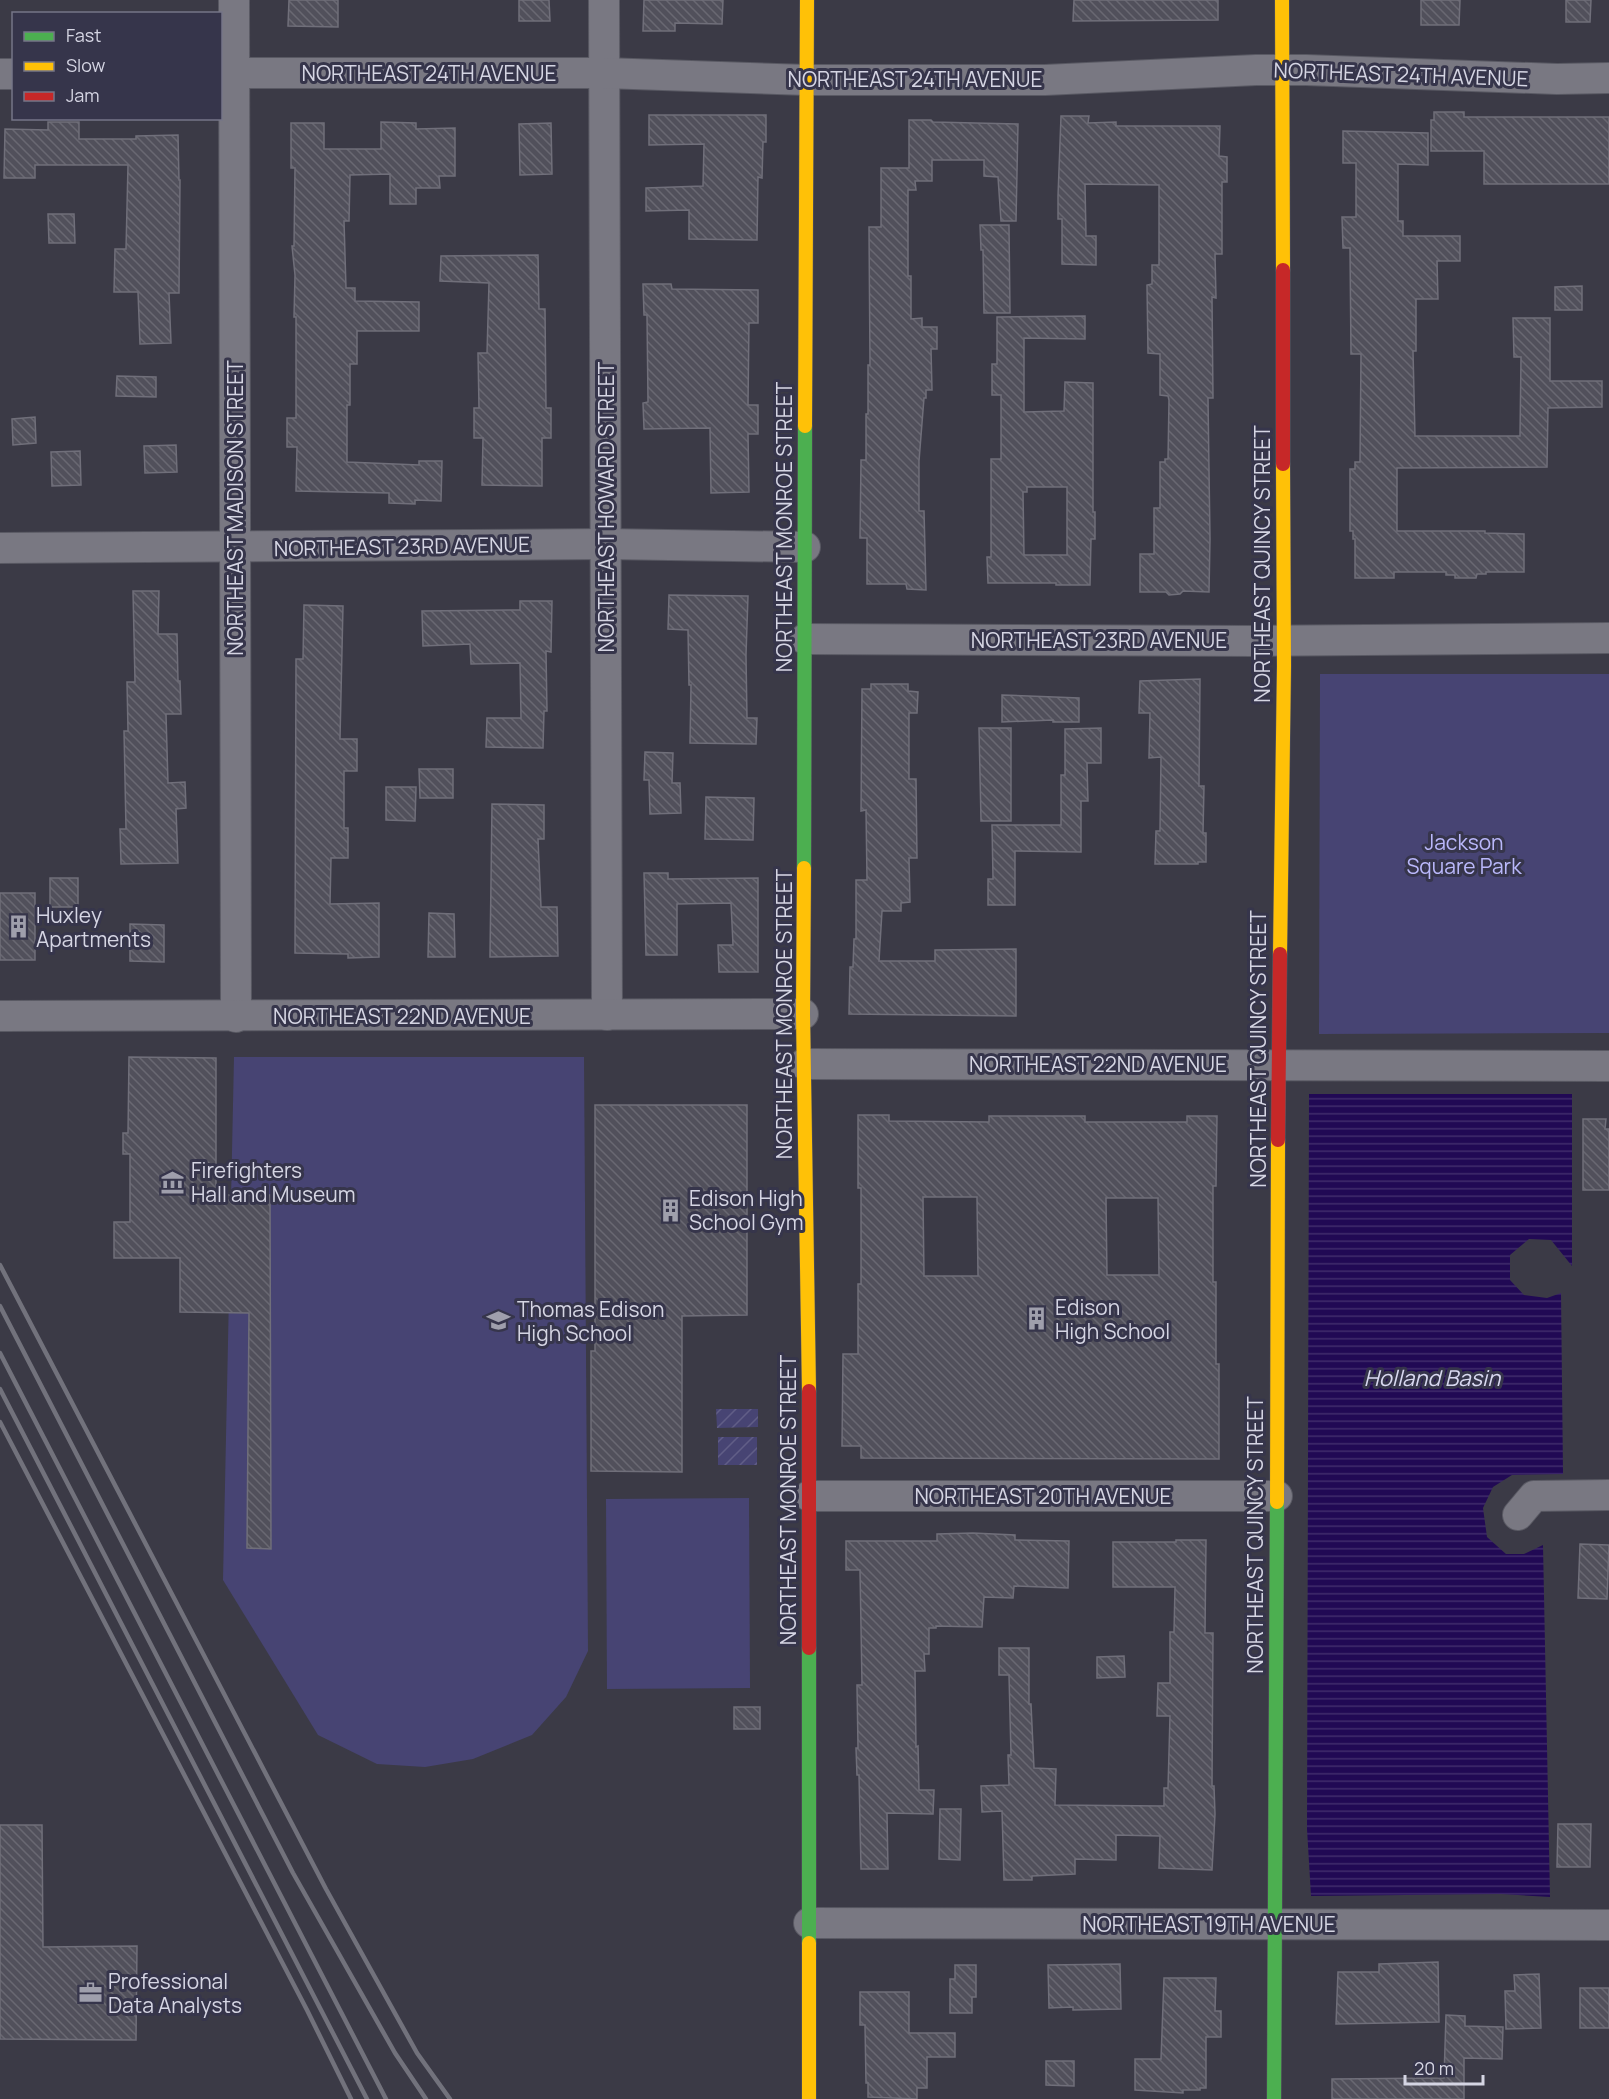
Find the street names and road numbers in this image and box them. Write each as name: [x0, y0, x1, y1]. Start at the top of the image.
street label: NORTHEAST 24TH AVENUE: [1273, 56, 1529, 92]
street label: NORTHEAST 24TH AVENUE: [302, 59, 556, 87]
street label: NORTHEAST 24TH AVENUE: [788, 65, 1042, 93]
street label: NORTHEAST MADISON STREET: [221, 360, 249, 656]
street label: NORTHEAST HOWARD STREET: [592, 361, 620, 652]
street label: NORTHEAST MONROE STREET: [770, 381, 798, 672]
street label: NORTHEAST QUINCY STREET: [1248, 425, 1276, 703]
street label: NORTHEAST 23RD AVENUE: [274, 530, 530, 562]
street label: NORTHEAST 23RD AVENUE: [971, 626, 1227, 654]
street label: NORTHEAST MONROE STREET: [770, 868, 798, 1159]
street label: NORTHEAST QUINCY STREET: [1244, 910, 1272, 1188]
street label: NORTHEAST 22ND AVENUE: [273, 1002, 531, 1030]
street label: NORTHEAST 22ND AVENUE: [969, 1050, 1227, 1078]
street label: NORTHEAST MONROE STREET: [774, 1354, 802, 1645]
street label: NORTHEAST QUINCY STREET: [1241, 1396, 1269, 1674]
street label: NORTHEAST 20TH AVENUE: [914, 1482, 1172, 1510]
street label: NORTHEAST 19TH AVENUE: [1082, 1910, 1336, 1938]

